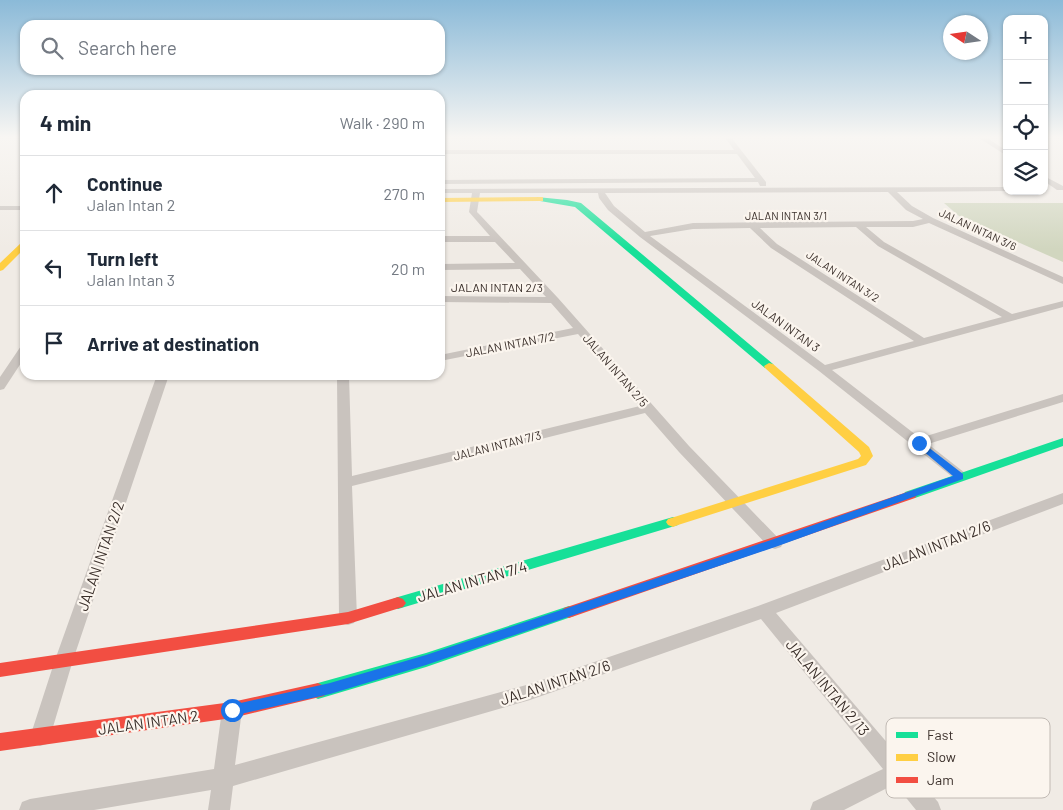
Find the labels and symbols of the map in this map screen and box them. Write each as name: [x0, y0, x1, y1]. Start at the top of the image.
north arrow: [943, 15, 988, 60]
street label: JALAN INTAN 3/6: [937, 205, 1019, 253]
street label: JALAN INTAN 3/1: [745, 209, 827, 222]
street label: JALAN INTAN 3/2: [804, 248, 882, 304]
street label: JALAN INTAN 2/3: [451, 280, 543, 294]
street label: JALAN INTAN 3: [749, 296, 823, 354]
street label: JALAN INTAN 7/2: [464, 328, 556, 360]
street label: JALAN INTAN 2/5: [581, 331, 651, 409]
street label: JALAN INTAN 7/3: [451, 427, 543, 463]
route end: [908, 432, 931, 455]
street label: JALAN INTAN 2/2: [73, 499, 127, 613]
street label: JALAN INTAN 2/6: [879, 516, 993, 574]
street label: JALAN INTAN 7/4: [415, 557, 529, 605]
street label: JALAN INTAN 2/13: [783, 635, 873, 739]
street label: JALAN INTAN 2/6: [498, 656, 612, 708]
route start: [221, 699, 244, 722]
street label: JALAN INTAN 2: [97, 706, 199, 738]
legend: [886, 718, 1050, 798]
text: Fast: [927, 726, 953, 743]
text: Slow: [927, 748, 956, 765]
text: Jam: [927, 771, 954, 788]

